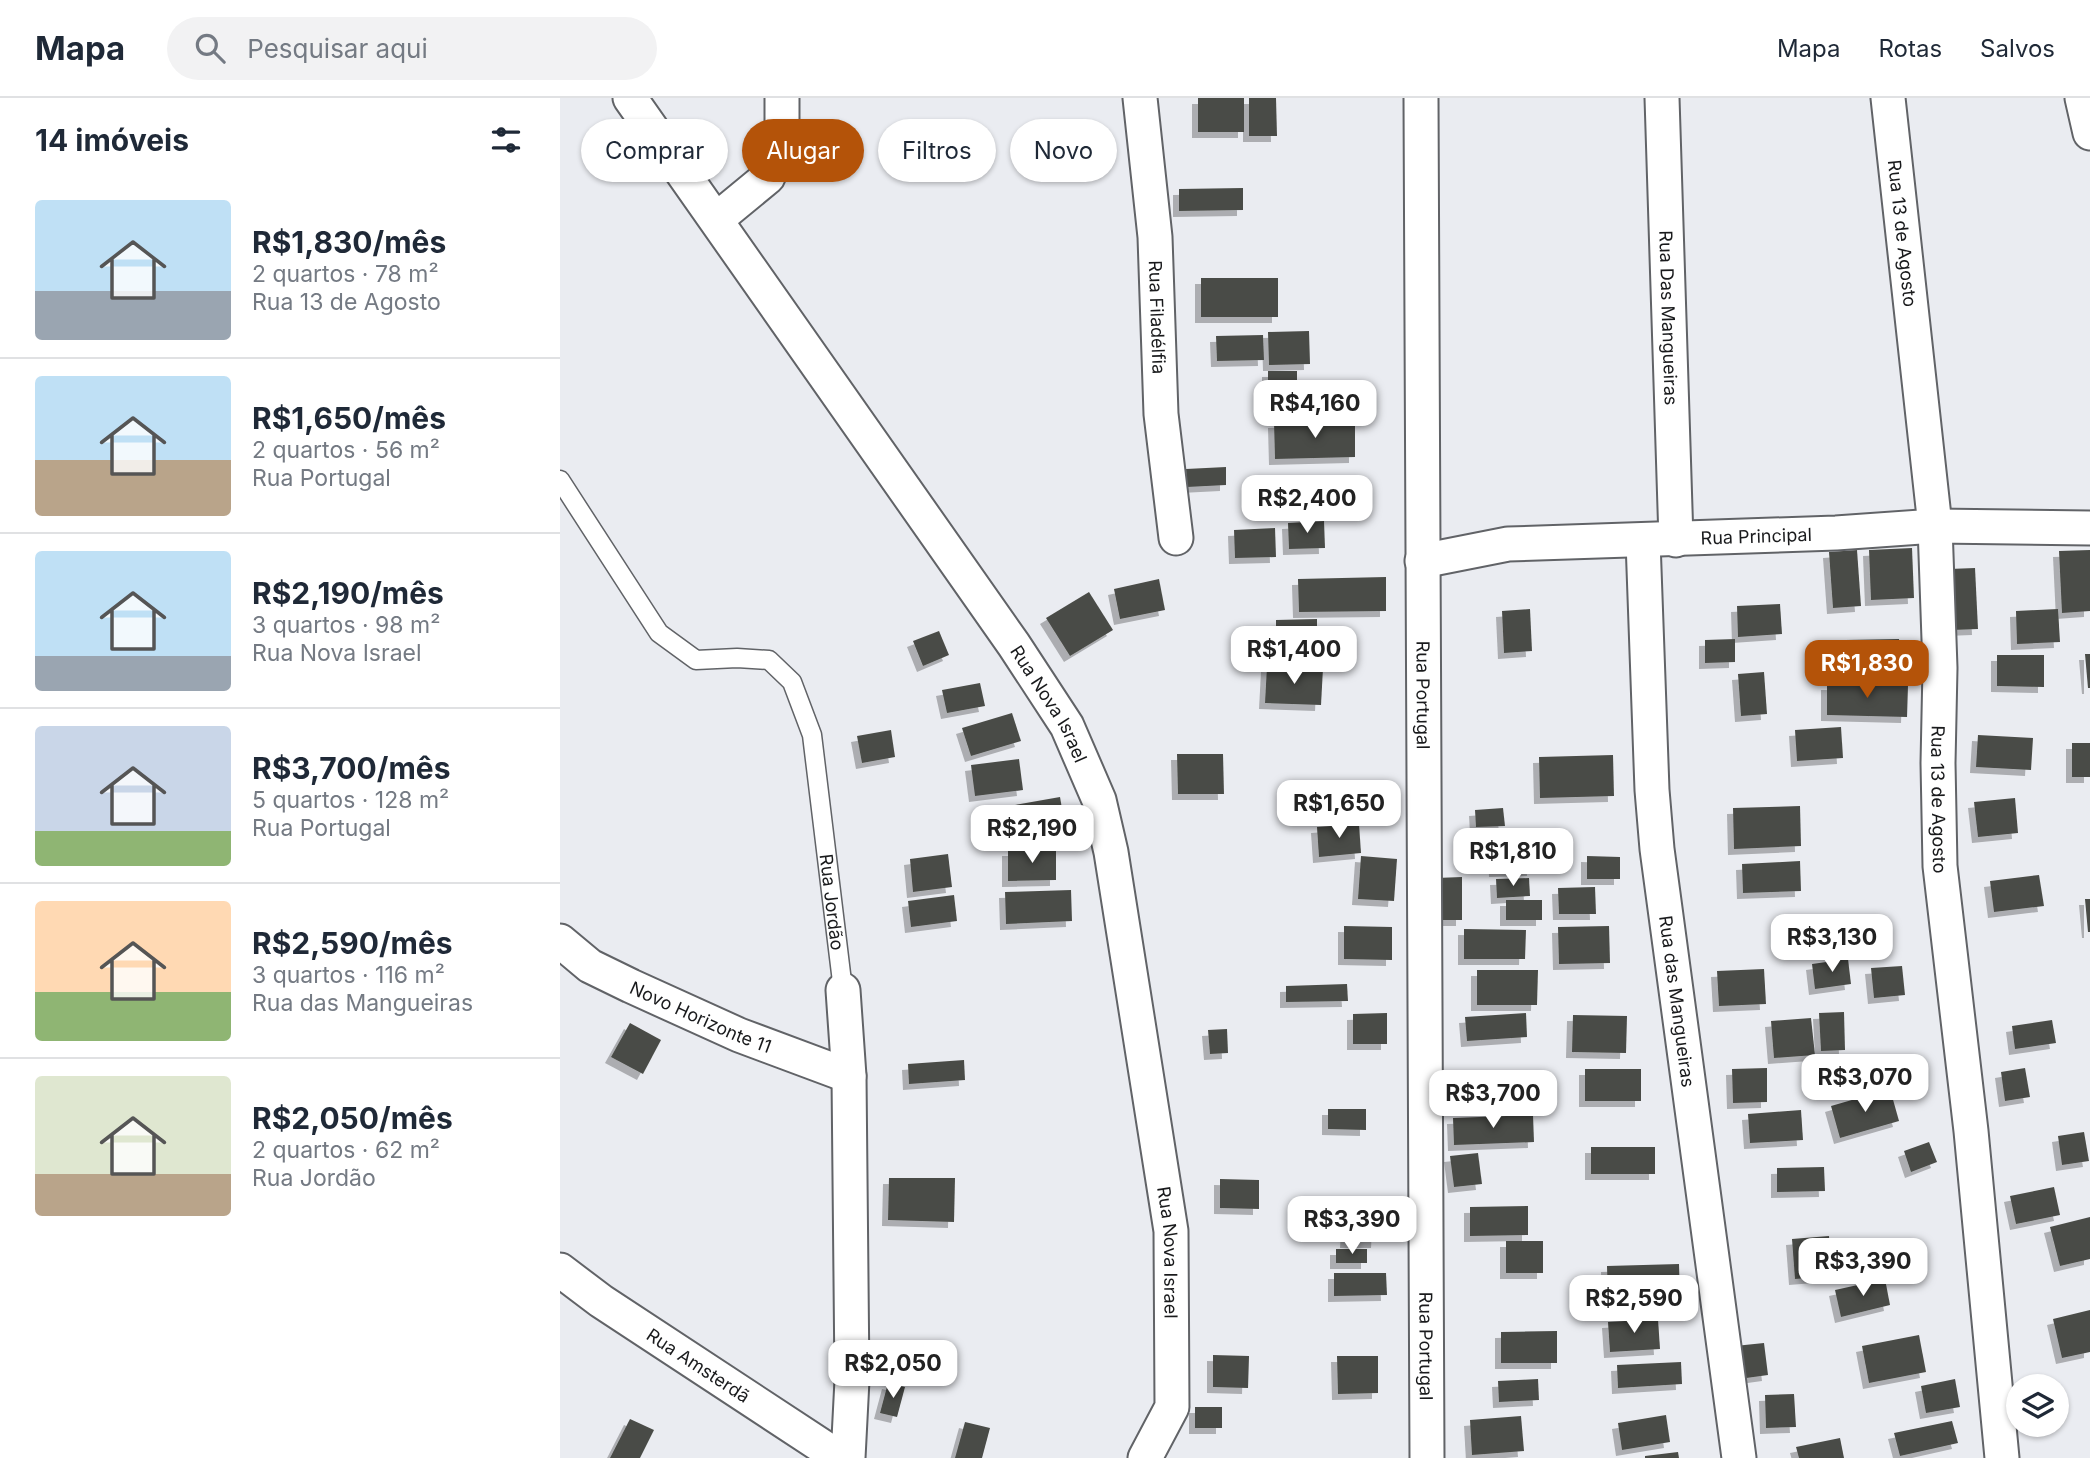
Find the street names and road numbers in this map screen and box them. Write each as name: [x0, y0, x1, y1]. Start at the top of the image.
street label: Rua 13 de Agosto: [1884, 159, 1921, 308]
street label: Rua Das Mangueiras: [1656, 230, 1682, 406]
street label: Rua Filadélfia: [1145, 260, 1170, 374]
street label: Rua Principal: [1700, 523, 1812, 548]
street label: Rua Nova Israel: [1006, 641, 1092, 765]
street label: Rua Portugal: [1413, 641, 1434, 749]
street label: Rua 13 de Agosto: [1927, 725, 1951, 874]
street label: Rua Jordão: [816, 853, 849, 952]
street label: Rua das Mangueiras: [1656, 914, 1699, 1088]
street label: Novo Horizonte 11: [627, 977, 774, 1057]
street label: Rua Nova Israel: [1154, 1185, 1182, 1319]
street label: Rua Portugal: [1416, 1292, 1437, 1400]
street label: Rua Amsterdã: [643, 1324, 754, 1406]

